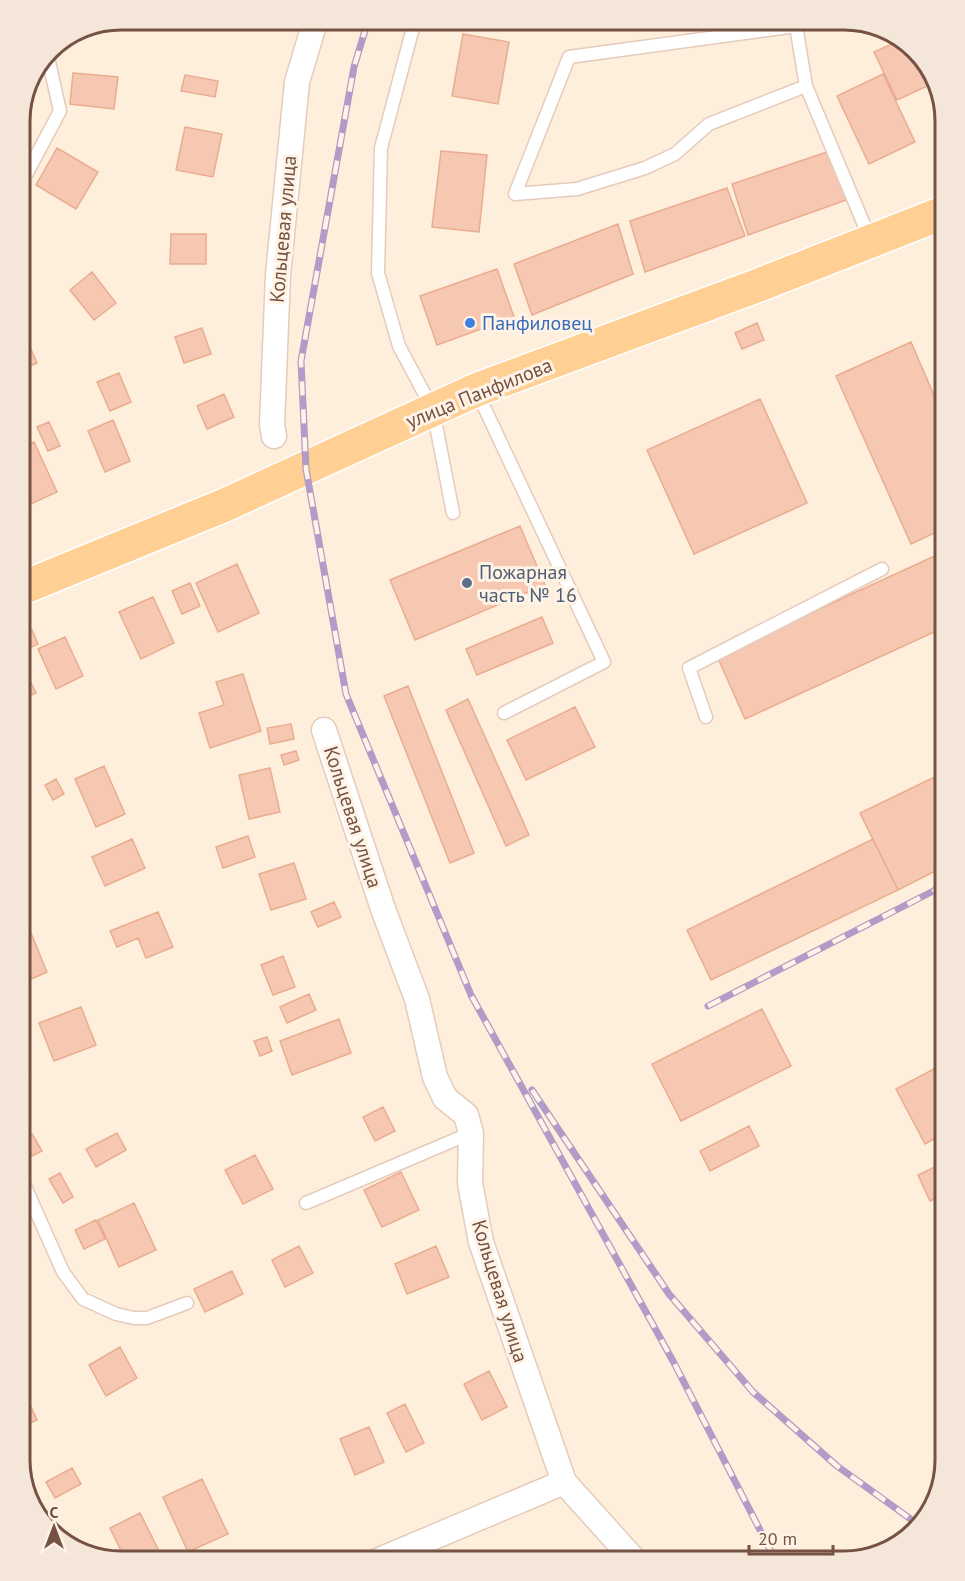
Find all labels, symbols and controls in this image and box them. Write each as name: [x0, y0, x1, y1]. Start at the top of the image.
street label: Кольцевая улица: [264, 154, 302, 304]
place label: Панфиловец: [482, 310, 592, 336]
marker: Панфиловец: [463, 316, 477, 330]
street label: улица Панфилова: [402, 352, 556, 434]
place label: Пожарная часть № 16: [479, 559, 577, 608]
marker: Пожарная часть № 16: [460, 576, 474, 590]
street label: Кольцевая улица: [318, 743, 388, 891]
street label: Кольцевая улица: [466, 1217, 534, 1365]
north arrow: [24, 1497, 84, 1557]
text: С: [50, 1502, 59, 1522]
scale bar: [749, 1518, 833, 1556]
text: 20 m: [758, 1527, 797, 1550]

